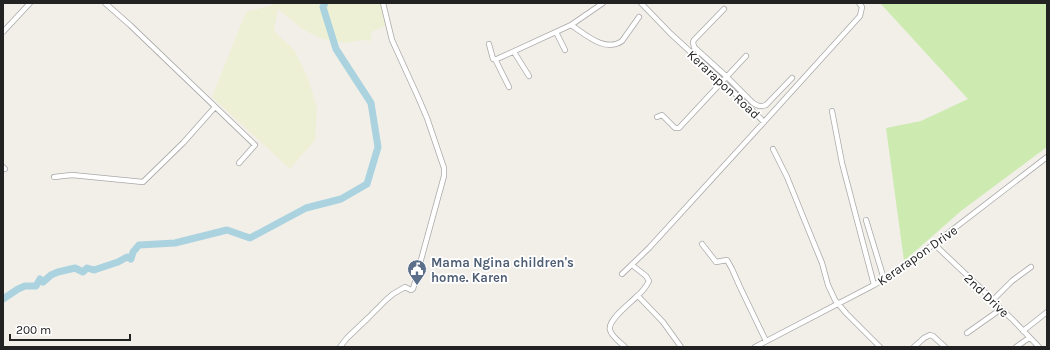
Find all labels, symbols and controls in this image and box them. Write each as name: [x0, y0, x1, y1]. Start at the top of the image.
street label: Kerarapon Road: [684, 47, 763, 122]
street label: Kerarapon Drive: [874, 222, 960, 289]
place label: Mama Ngina children's home. Karen: [431, 255, 574, 285]
public building icon: Mama Ngina children's home. Karen: [406, 258, 428, 286]
street label: 2nd Drive: [961, 270, 1012, 321]
scale bar: [10, 316, 130, 342]
text: 200 m: [16, 323, 51, 337]

